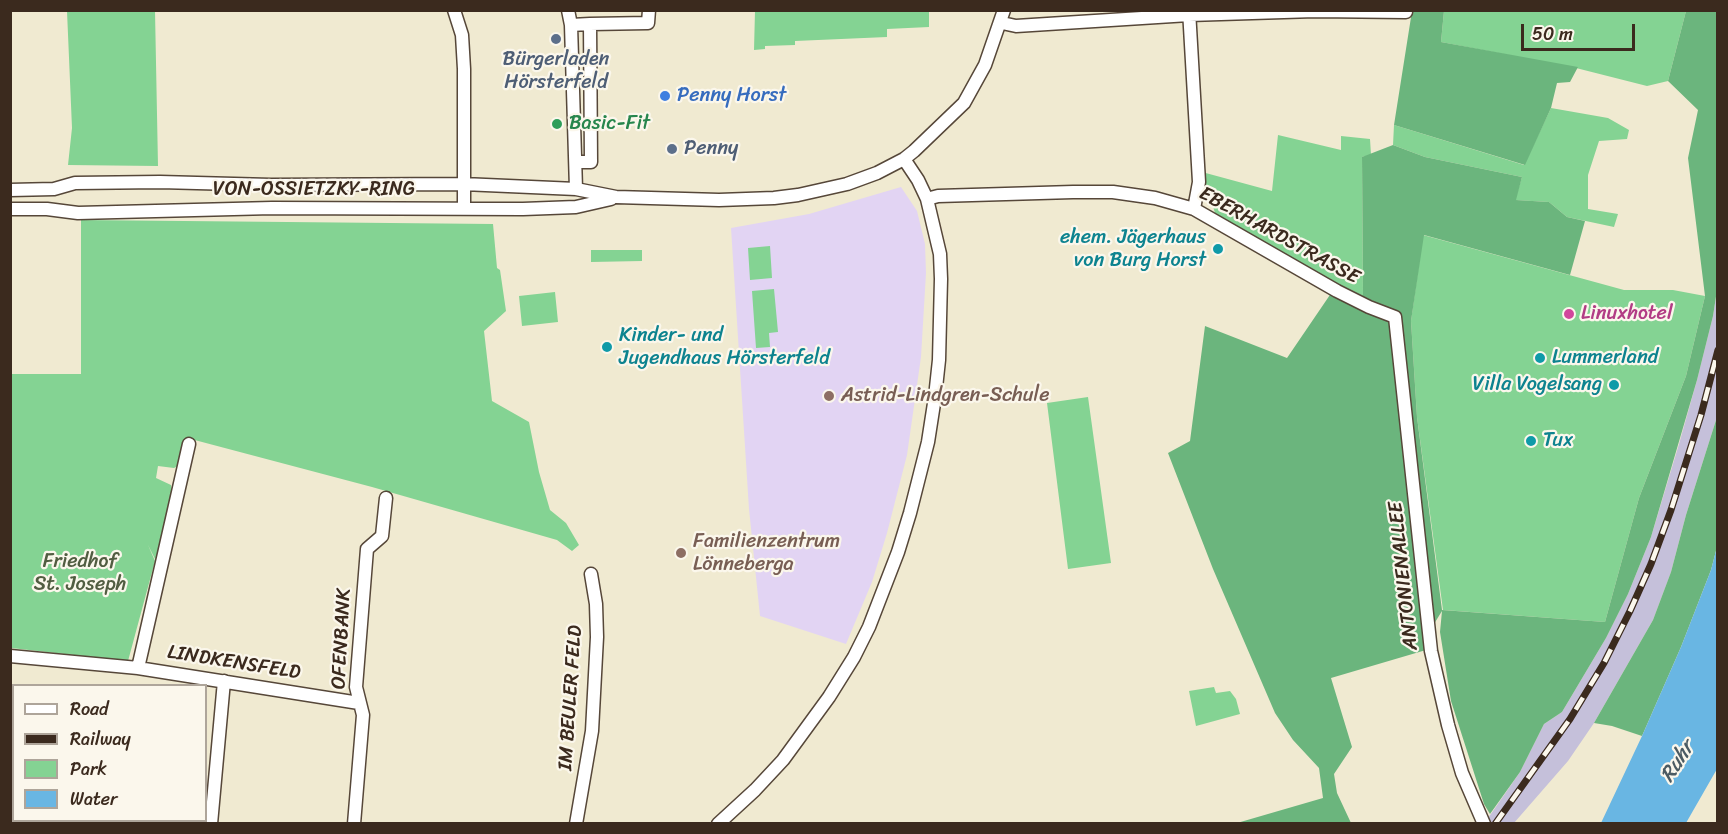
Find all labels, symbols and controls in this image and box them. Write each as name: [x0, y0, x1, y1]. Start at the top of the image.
scale bar: [1524, 12, 1638, 50]
text: 50 m: [1532, 18, 1573, 50]
marker: Bürgerladen Hörsterfeld: [549, 32, 563, 46]
place label: Bürgerladen Hörsterfeld: [503, 48, 609, 95]
place label: Penny Horst: [677, 84, 786, 108]
marker: Penny Horst: [658, 89, 672, 103]
place label: Basic-Fit: [569, 112, 650, 136]
marker: Basic-Fit: [550, 117, 564, 131]
place label: Penny: [684, 137, 738, 161]
marker: Penny: [665, 142, 679, 156]
street label: VON-OSSIETZKY-RING: [213, 178, 415, 202]
street label: EBERHARDSTRASSE: [1195, 182, 1363, 290]
place label: ehem. Jägerhaus von Burg Horst: [1060, 226, 1206, 273]
marker: ehem. Jägerhaus von Burg Horst: [1211, 242, 1225, 256]
place label: Linuxhotel: [1581, 302, 1673, 326]
marker: Linuxhotel: [1562, 307, 1576, 321]
place label: Kinder- und Jugendhaus Hörsterfeld: [619, 324, 830, 371]
marker: Kinder- und Jugendhaus Hörsterfeld: [600, 340, 614, 354]
place label: Lummerland: [1552, 346, 1658, 370]
marker: Lummerland: [1533, 351, 1547, 365]
place label: Villa Vogelsang: [1472, 373, 1602, 397]
marker: Villa Vogelsang: [1607, 378, 1621, 392]
place label: Astrid-Lindgren-Schule: [841, 384, 1049, 408]
marker: Astrid-Lindgren-Schule: [822, 389, 836, 403]
place label: Tux: [1543, 429, 1573, 453]
marker: Tux: [1524, 434, 1538, 448]
street label: ANTONIENALLEE: [1384, 500, 1424, 652]
place label: Familienzentrum Lönneberga: [693, 530, 840, 577]
marker: Familienzentrum Lönneberga: [674, 546, 688, 560]
park label: Friedhof St. Joseph: [34, 550, 126, 597]
street label: OFENBANK: [327, 588, 357, 690]
street label: IM BEULER FELD: [554, 624, 588, 772]
street label: LINDKENSFELD: [166, 641, 302, 685]
legend: [12, 684, 207, 822]
text: Road: [70, 693, 109, 725]
text: Railway: [70, 723, 131, 755]
water label: Ruhr: [1656, 737, 1700, 787]
text: Park: [70, 753, 107, 785]
text: Water: [70, 783, 117, 815]

